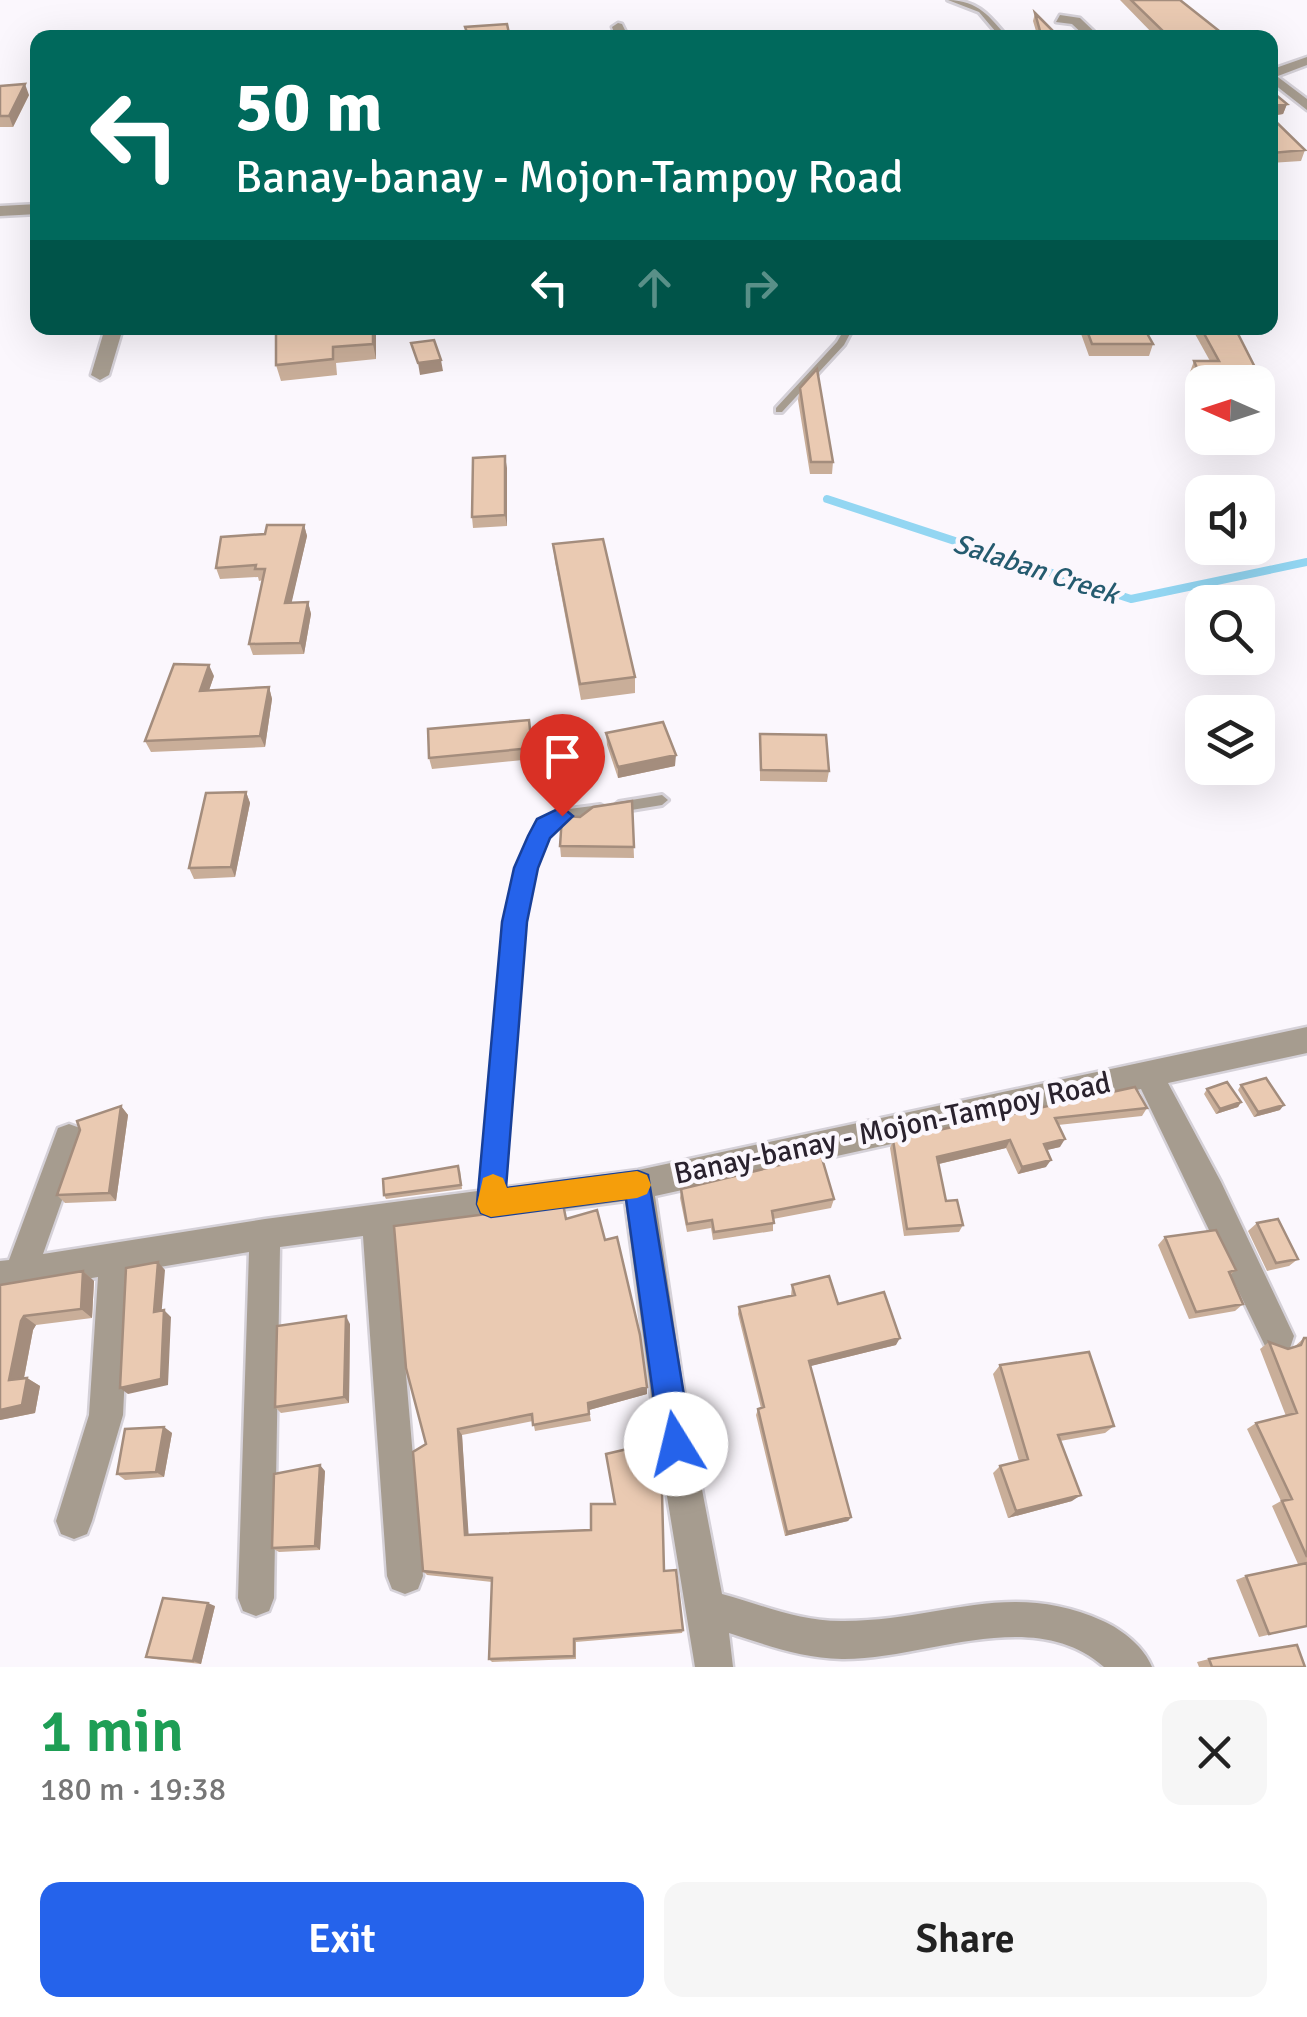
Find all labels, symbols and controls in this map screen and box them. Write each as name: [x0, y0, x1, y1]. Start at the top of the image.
text: 50 m: [235, 64, 383, 150]
icon: left: [70, 70, 200, 200]
text: Banay-banay - Mojon-Tampoy Road: [235, 150, 903, 205]
icon: left: [522, 260, 577, 315]
icon: ahead: [627, 260, 682, 315]
icon: right: [732, 260, 787, 315]
north arrow: [1185, 365, 1275, 455]
map controls: [1185, 365, 1275, 785]
button: sound: [1185, 475, 1275, 565]
water label: Salaban Creek: [949, 526, 1125, 613]
button: search: [1185, 585, 1275, 675]
button: layers: [1185, 695, 1275, 785]
pin: [520, 714, 605, 817]
icon: arrive: [535, 729, 590, 784]
street label: Banay-banay - Mojon-Tampoy Road: [670, 1064, 1114, 1193]
position arrow: [624, 1392, 728, 1496]
text: 1 min: [40, 1695, 184, 1769]
button: close: [1162, 1700, 1267, 1805]
text: 180 m · 19:38: [40, 1770, 226, 1809]
button: Exit: [40, 1882, 644, 1997]
button: Share: [664, 1882, 1267, 1997]

